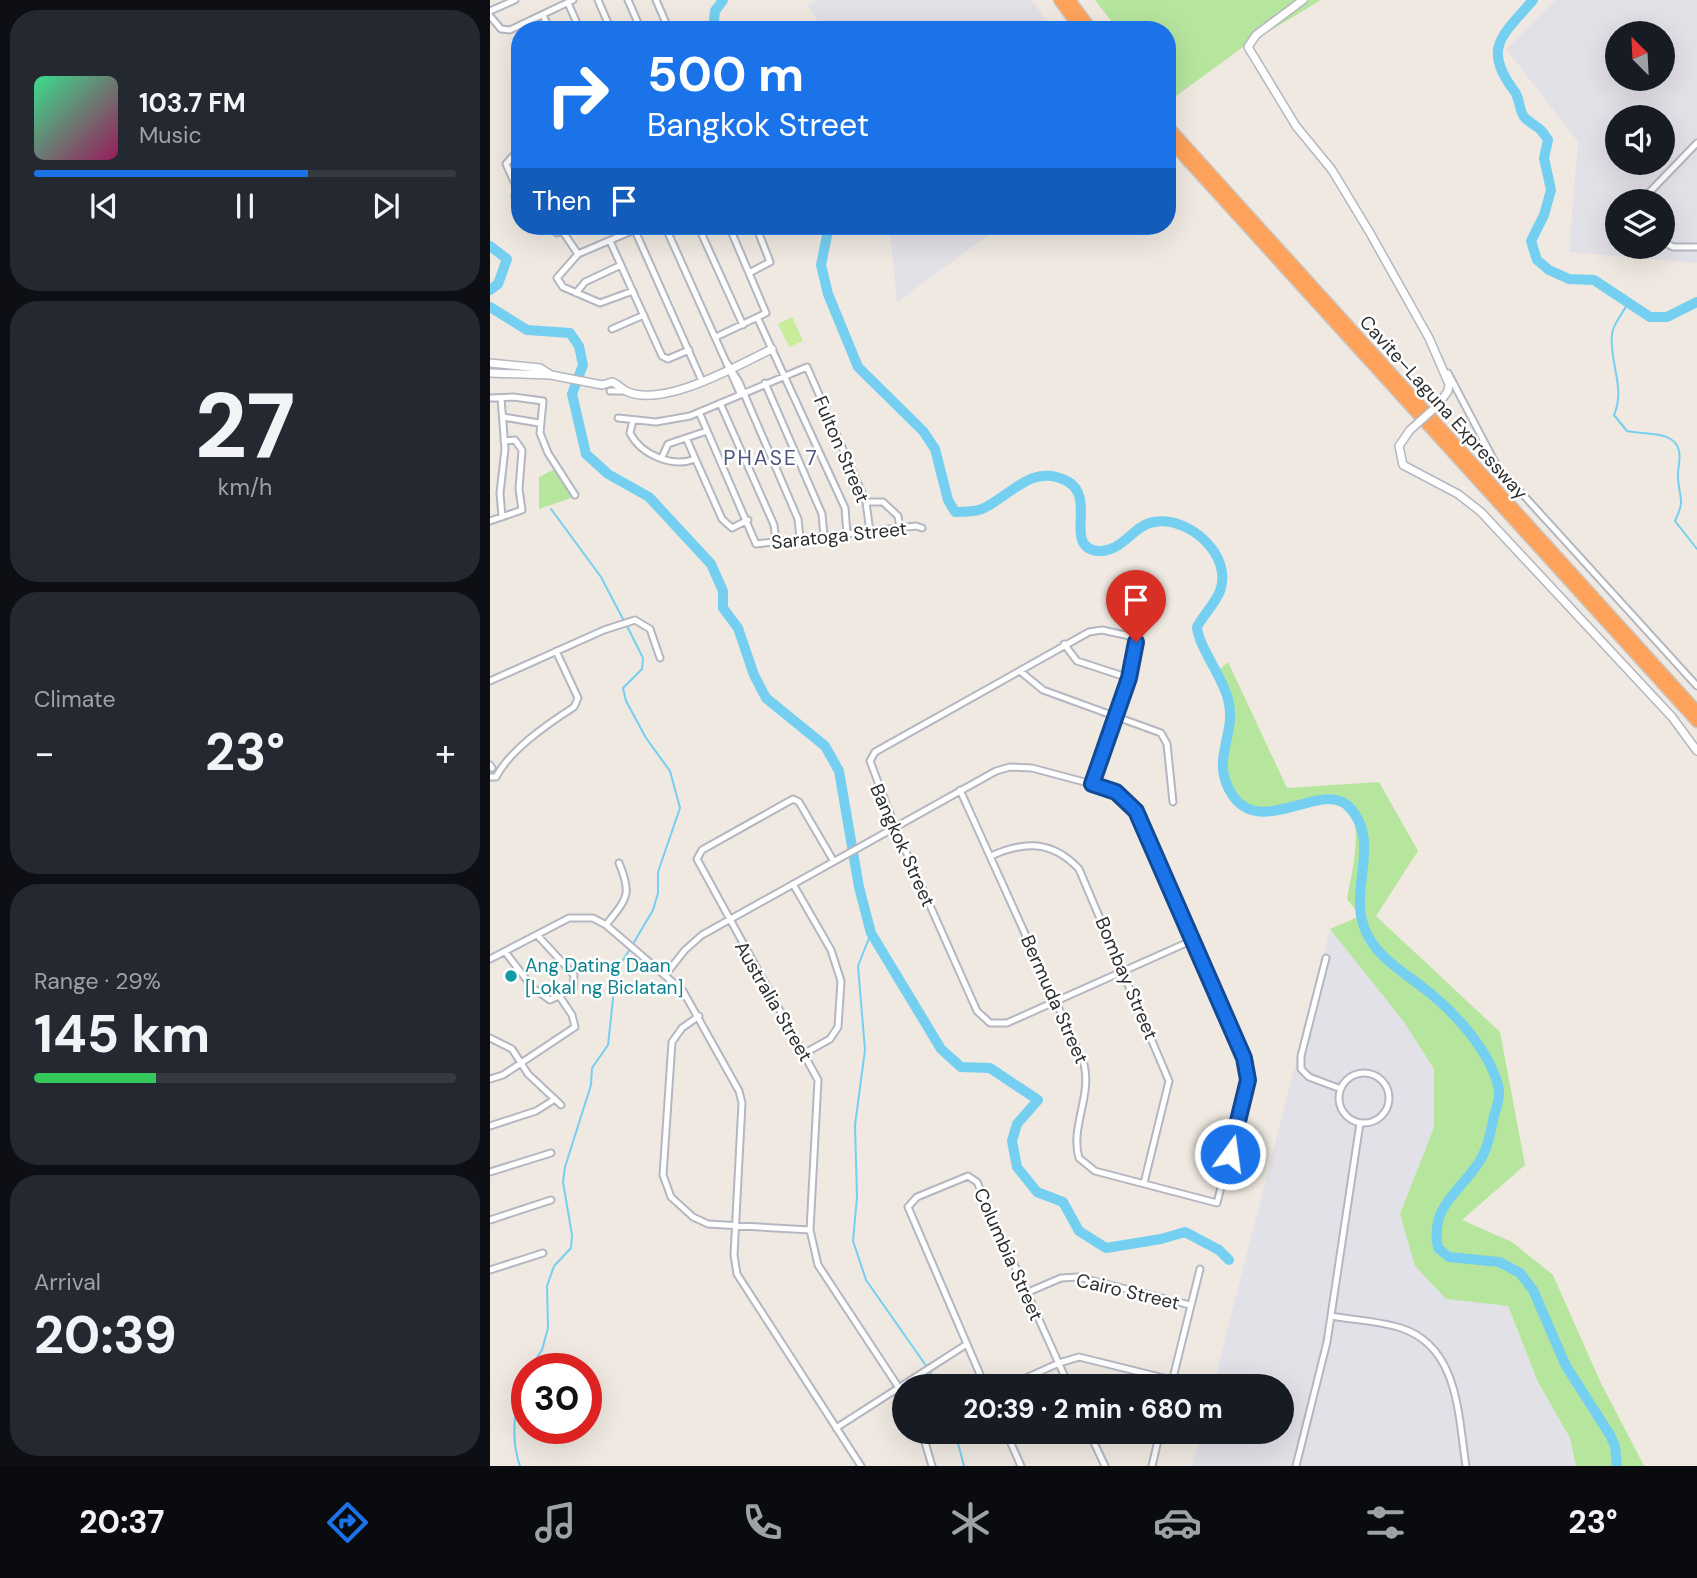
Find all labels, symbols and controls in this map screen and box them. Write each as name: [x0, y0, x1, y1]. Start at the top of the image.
north arrow: [1605, 21, 1675, 91]
map controls: [1605, 21, 1675, 259]
text: 500 m: [647, 42, 804, 106]
icon: right: [532, 49, 623, 140]
text: 103.7 FM: [139, 86, 246, 120]
text: Bangkok Street: [647, 104, 869, 146]
button: sound: [1605, 105, 1675, 175]
text: Music: [139, 120, 202, 150]
icon: arrive: [605, 182, 643, 220]
text: Then: [532, 184, 591, 218]
icon: previous: [85, 187, 123, 225]
icon: pause: [226, 187, 264, 225]
icon: next: [367, 187, 405, 225]
button: layers: [1605, 189, 1675, 259]
street label: Cavite–Laguna Expressway: [1354, 310, 1533, 505]
text: 27: [195, 367, 295, 485]
street label: Fulton Street: [808, 392, 875, 506]
district label: PHASE 7: [723, 444, 819, 472]
text: km/h: [218, 472, 272, 502]
street label: Saratoga Street: [770, 516, 908, 555]
pin: [1106, 570, 1166, 642]
icon: arrive: [1117, 581, 1155, 619]
text: Climate: [34, 684, 116, 714]
text: 23°: [205, 718, 285, 786]
text: −: [34, 728, 55, 778]
text: +: [435, 728, 456, 778]
street label: Bangkok Street: [864, 780, 941, 911]
street label: Bombay Street: [1089, 913, 1164, 1043]
street label: Bermuda Street: [1015, 931, 1094, 1067]
street label: Australia Street: [729, 936, 818, 1066]
place label: Ang Dating Daan [Lokal ng Biclatan]: [525, 953, 683, 1000]
text: Range · 29%: [34, 966, 161, 996]
marker: Ang Dating Daan [Lokal ng Biclatan]: [503, 968, 519, 984]
text: 145 km: [34, 1000, 210, 1068]
position arrow: [1193, 1117, 1267, 1191]
street label: Columbia Street: [968, 1184, 1049, 1324]
text: Arrival: [34, 1267, 101, 1297]
street label: Cairo Street: [1074, 1267, 1182, 1316]
text: 20:39: [34, 1301, 177, 1369]
speed limit sign: 30: [511, 1353, 602, 1444]
text: 20:39 · 2 min · 680 m: [963, 1392, 1223, 1426]
icon: directions: [323, 1498, 372, 1547]
icon: music: [531, 1498, 580, 1547]
icon: phone: [738, 1498, 787, 1547]
icon: climate: [946, 1498, 995, 1547]
icon: car: [1153, 1498, 1202, 1547]
icon: filters: [1361, 1498, 1410, 1547]
text: 20:37: [79, 1501, 165, 1543]
text: 23°: [1568, 1501, 1618, 1543]

